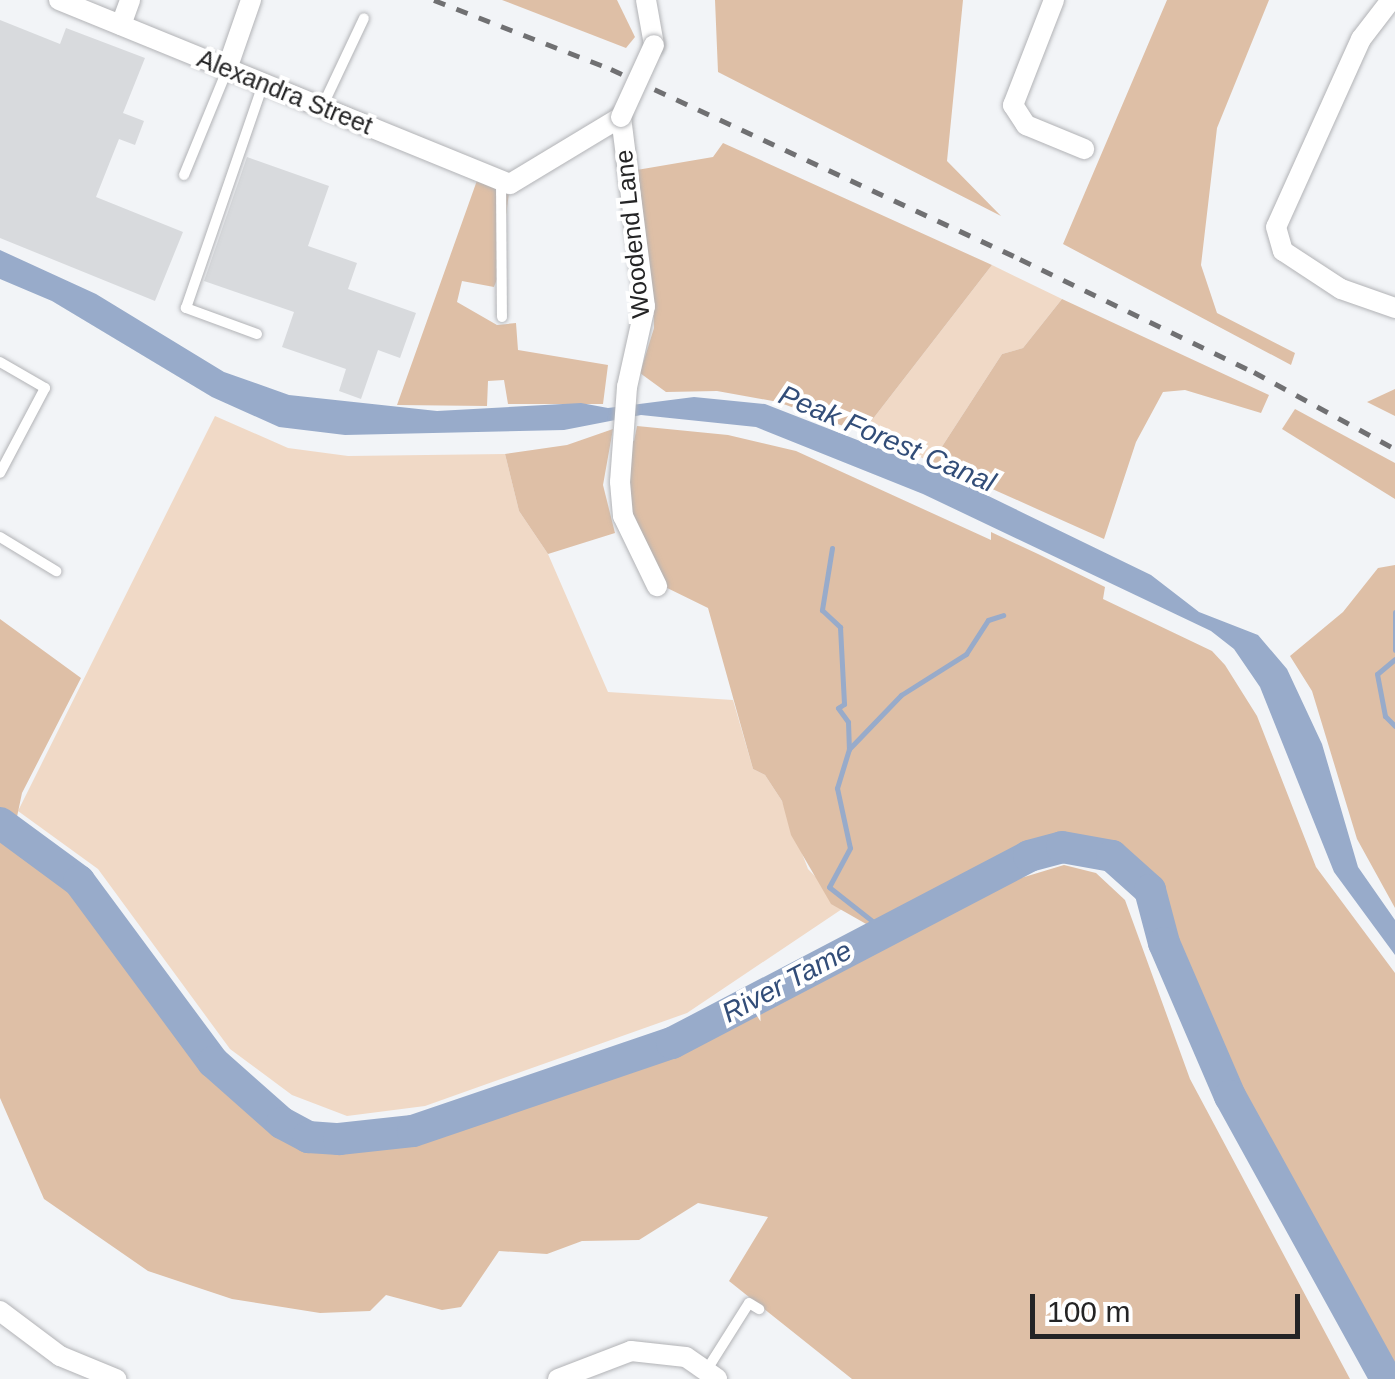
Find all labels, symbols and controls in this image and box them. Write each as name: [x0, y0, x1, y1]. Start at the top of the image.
street label: Alexandra Street: [193, 43, 377, 141]
street label: Woodend Lane: [608, 148, 656, 320]
water label: Peak Forest Canal: [774, 378, 1000, 500]
water label: River Tame: [716, 934, 858, 1030]
scale bar: [1035, 1274, 1305, 1336]
text: 100 m: [1047, 1295, 1130, 1328]

